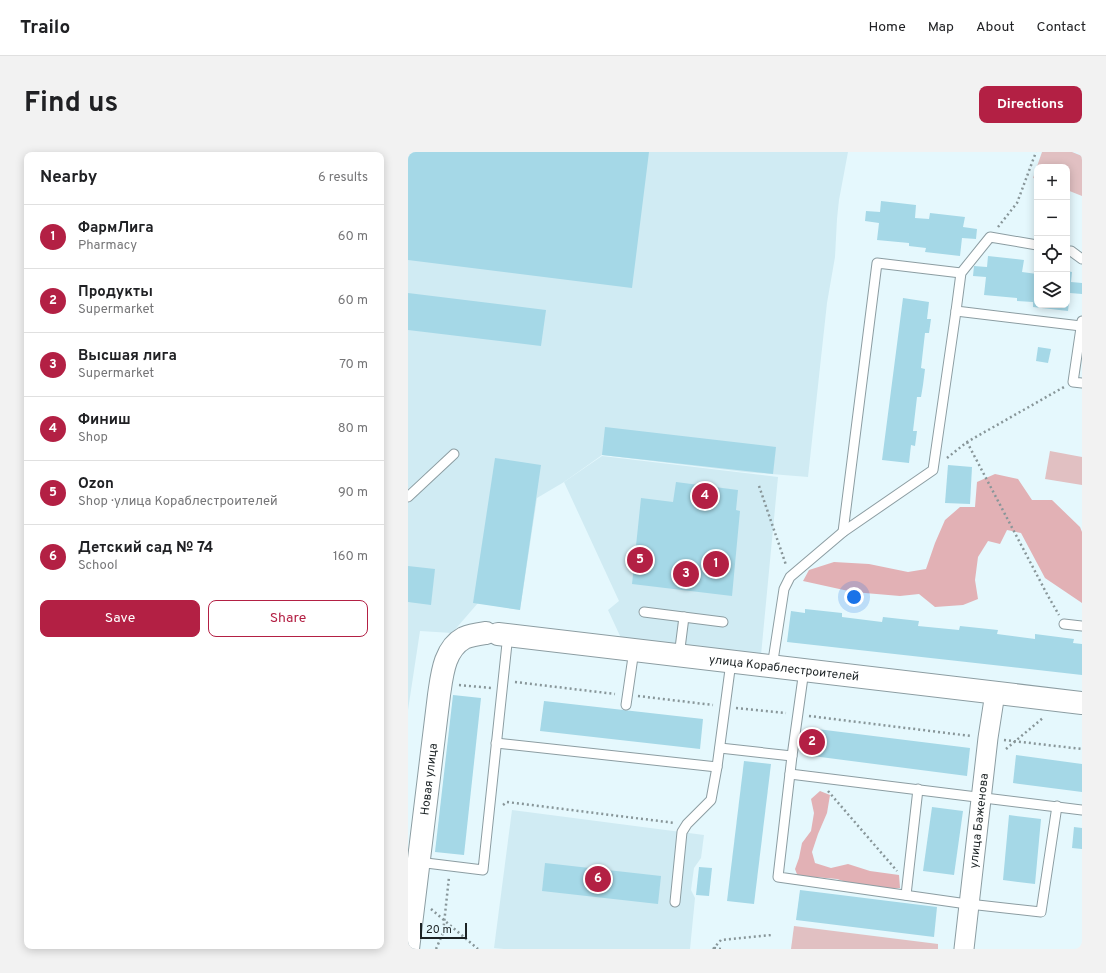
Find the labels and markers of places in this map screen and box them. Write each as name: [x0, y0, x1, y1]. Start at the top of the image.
pin: 4: [692, 481, 718, 511]
pin: 5: [627, 545, 653, 575]
pin: 1: [703, 549, 729, 579]
pin: 3: [673, 559, 699, 589]
pin: 2: [799, 727, 825, 757]
pin: 6: [585, 864, 611, 894]

